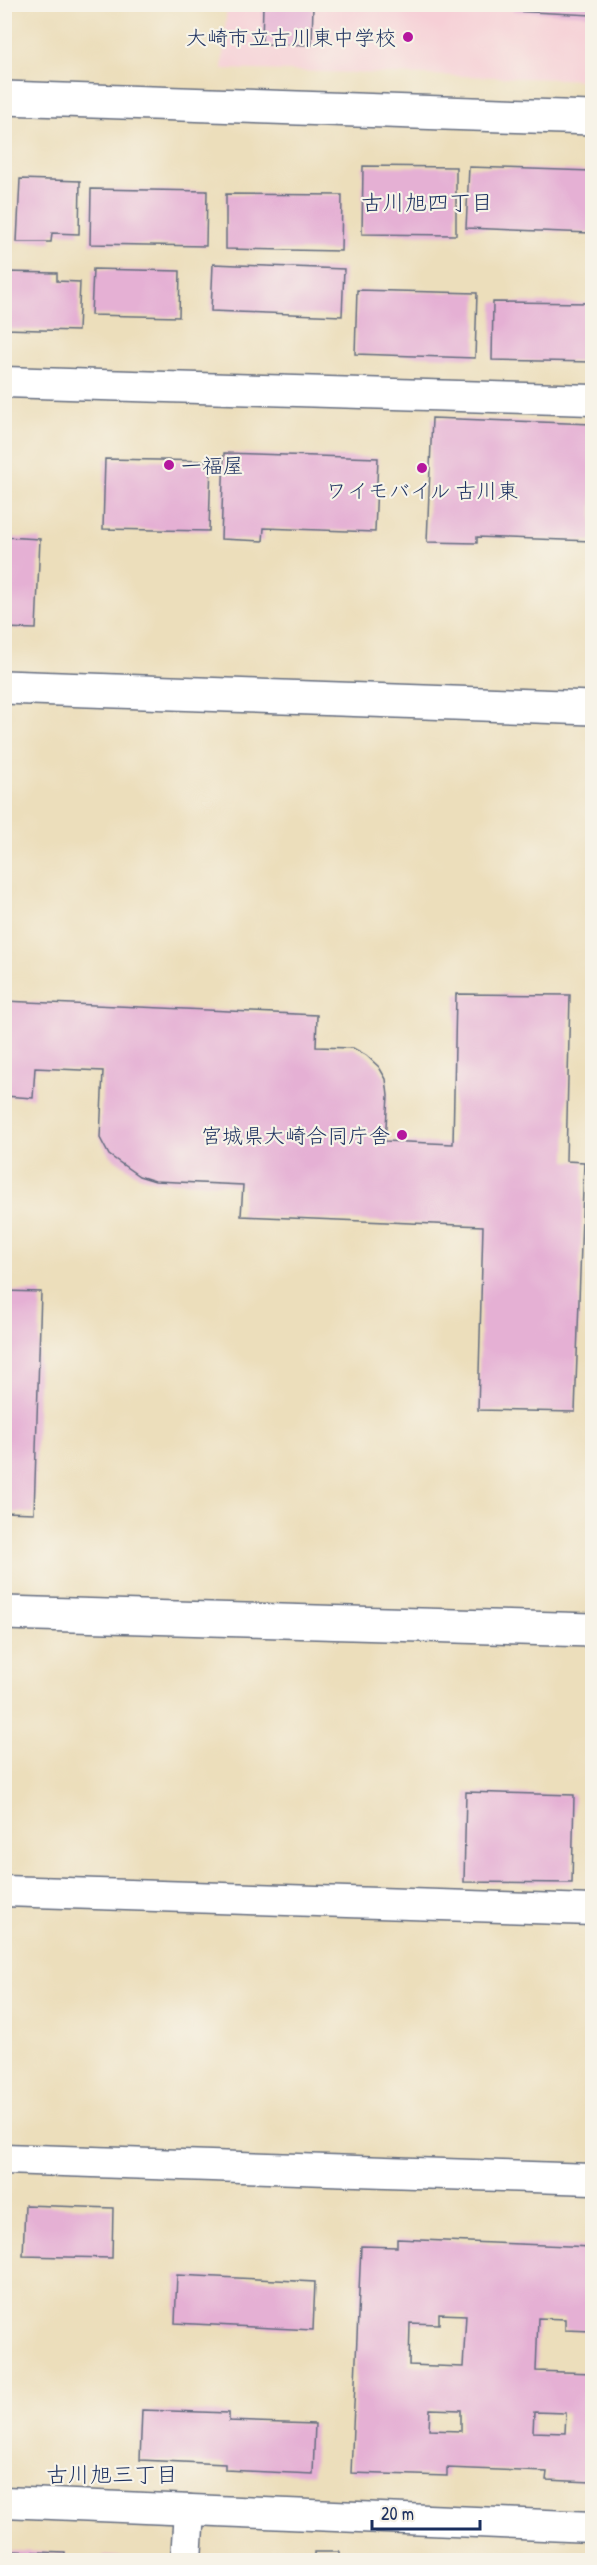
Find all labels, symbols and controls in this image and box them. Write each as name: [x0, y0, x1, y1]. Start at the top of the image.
place label: 大崎市立古川東中学校: [186, 23, 396, 52]
marker: 大崎市立古川東中学校: [401, 30, 415, 44]
district label: 古川旭四丁目: [361, 187, 493, 217]
place label: 一福屋: [181, 451, 244, 480]
marker: 一福屋: [162, 458, 176, 472]
marker: ワイモバイル 古川東: [415, 461, 429, 475]
place label: ワイモバイル 古川東: [326, 476, 518, 505]
place label: 宮城県大崎合同庁舎: [201, 1121, 390, 1150]
marker: 宮城県大崎合同庁舎: [395, 1128, 409, 1142]
district label: 古川旭三丁目: [46, 2459, 178, 2489]
scale bar: [372, 2493, 480, 2531]
text: 20 m: [381, 2501, 414, 2526]

